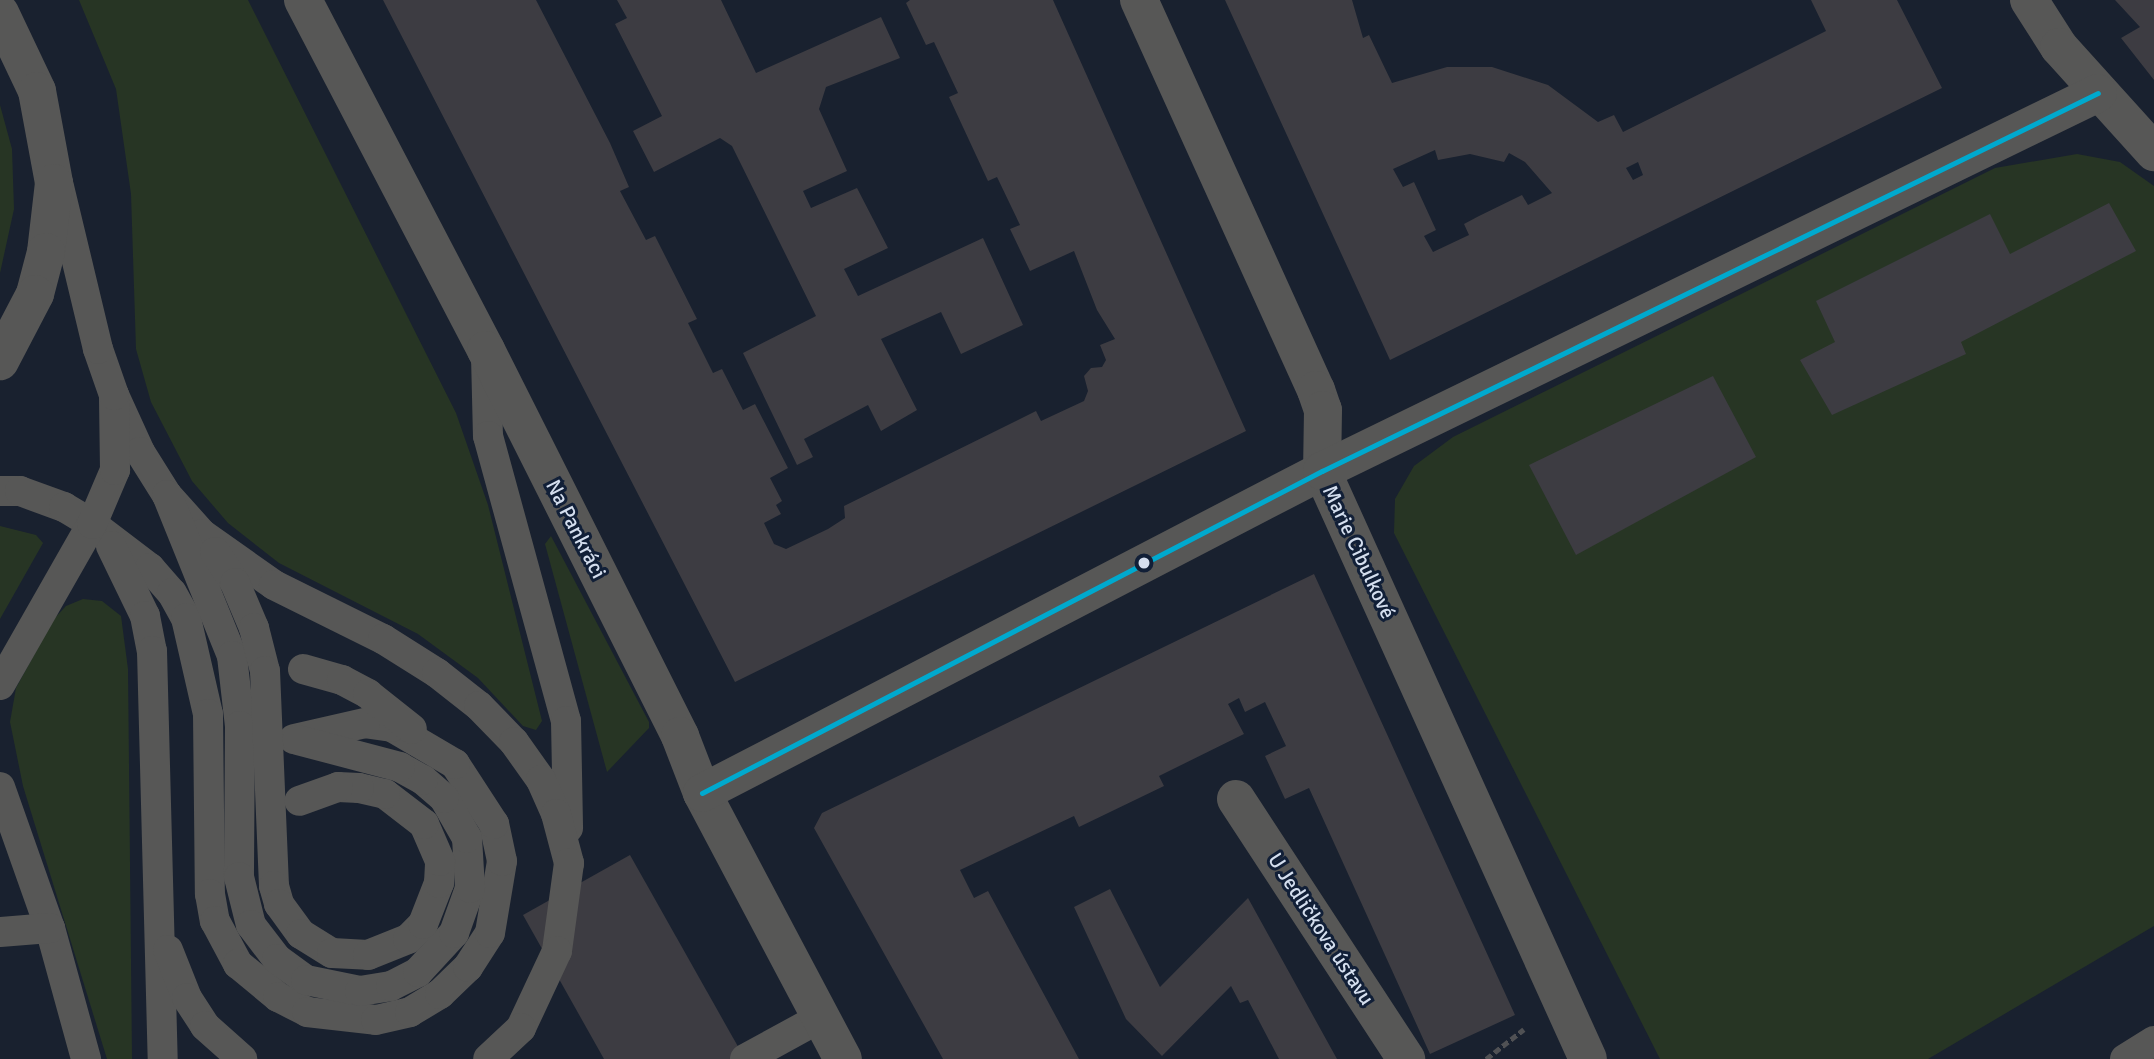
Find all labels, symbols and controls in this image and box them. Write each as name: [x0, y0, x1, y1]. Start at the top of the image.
street label: Na Pankráci: [540, 475, 612, 583]
street label: Marie Cibulkové: [1317, 481, 1401, 623]
unlabelled marker: [1137, 556, 1151, 570]
street label: U Jedličkova ústavu: [1262, 848, 1380, 1010]

